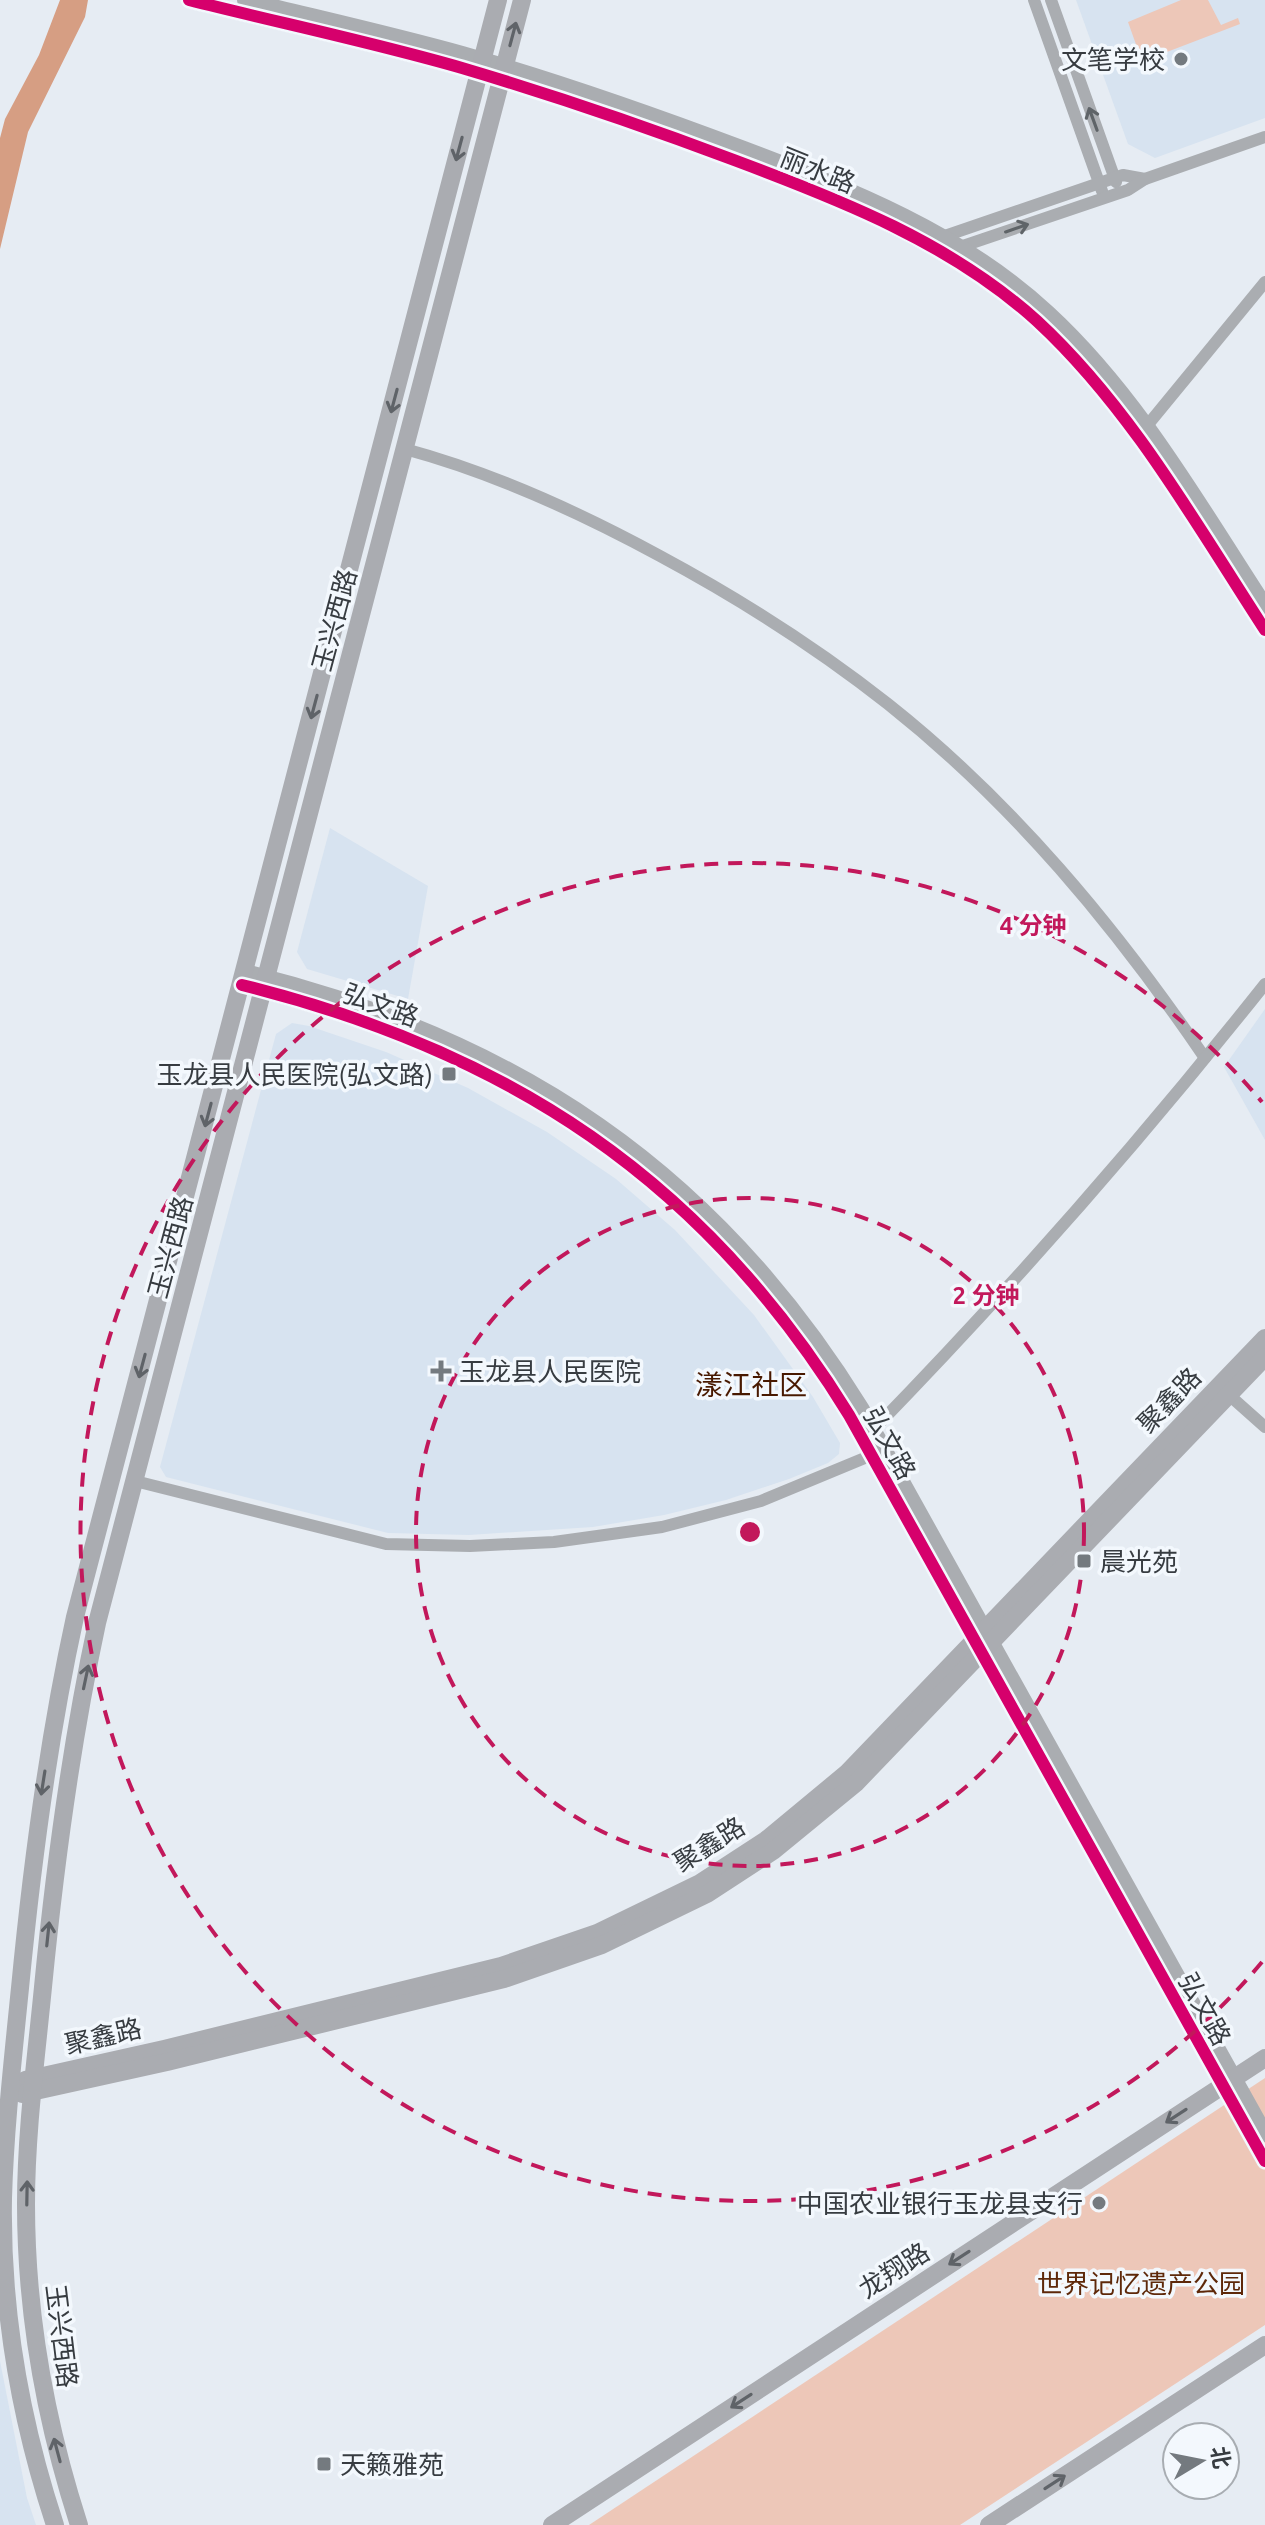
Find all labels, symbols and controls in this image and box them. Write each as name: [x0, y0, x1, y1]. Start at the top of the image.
one-way arrow: [507, 21, 522, 47]
place label: 文笔学校: [1061, 45, 1165, 74]
marker: 文笔学校: [1172, 50, 1190, 68]
one-way arrow: [1085, 107, 1099, 132]
one-way arrow: [451, 136, 466, 162]
street label: 丽水路: [776, 142, 860, 198]
one-way arrow: [1004, 220, 1029, 235]
one-way arrow: [385, 387, 400, 413]
street label: 玉兴西路: [307, 566, 361, 674]
one-way arrow: [306, 693, 321, 719]
text: 4 分钟: [999, 912, 1067, 939]
street label: 弘文路: [339, 978, 423, 1032]
place label: 玉龙县人民医院(弘文路): [157, 1060, 433, 1089]
marker: 玉龙县人民医院(弘文路): [440, 1065, 458, 1083]
one-way arrow: [199, 1102, 214, 1127]
street label: 玉兴西路: [143, 1193, 197, 1301]
text: 2 分钟: [952, 1282, 1020, 1309]
one-way arrow: [133, 1353, 148, 1379]
place label: 玉龙县人民医院: [459, 1357, 641, 1386]
marker: 玉龙县人民医院: [430, 1360, 452, 1382]
street label: 聚鑫路: [1131, 1362, 1207, 1438]
district label: 漾江社区: [695, 1369, 807, 1400]
street label: 弘文路: [858, 1402, 922, 1484]
centre of rings: [736, 1518, 764, 1546]
place label: 晨光苑: [1100, 1547, 1178, 1576]
marker: 晨光苑: [1075, 1552, 1093, 1570]
one-way arrow: [79, 1665, 94, 1690]
one-way arrow: [35, 1770, 50, 1795]
street label: 聚鑫路: [668, 1811, 750, 1877]
one-way arrow: [41, 1921, 56, 1948]
street label: 弘文路: [1173, 1968, 1237, 2050]
street label: 聚鑫路: [62, 2013, 144, 2059]
one-way arrow: [1166, 2107, 1188, 2124]
one-way arrow: [19, 2180, 34, 2207]
place label: 中国农业银行玉龙县支行: [797, 2189, 1083, 2218]
marker: 中国农业银行玉龙县支行: [1090, 2194, 1108, 2212]
street label: 龙翔路: [853, 2237, 935, 2303]
one-way arrow: [948, 2251, 971, 2267]
park label: 世界记忆遗产公园: [1037, 2269, 1245, 2298]
street label: 玉兴西路: [41, 2283, 83, 2389]
one-way arrow: [731, 2392, 753, 2409]
north arrow: [1161, 2421, 1241, 2501]
one-way arrow: [48, 2438, 63, 2464]
text: 北: [1207, 2444, 1235, 2470]
place label: 天籁雅苑: [340, 2450, 444, 2479]
marker: 天籁雅苑: [315, 2455, 333, 2473]
one-way arrow: [1043, 2474, 1065, 2491]

